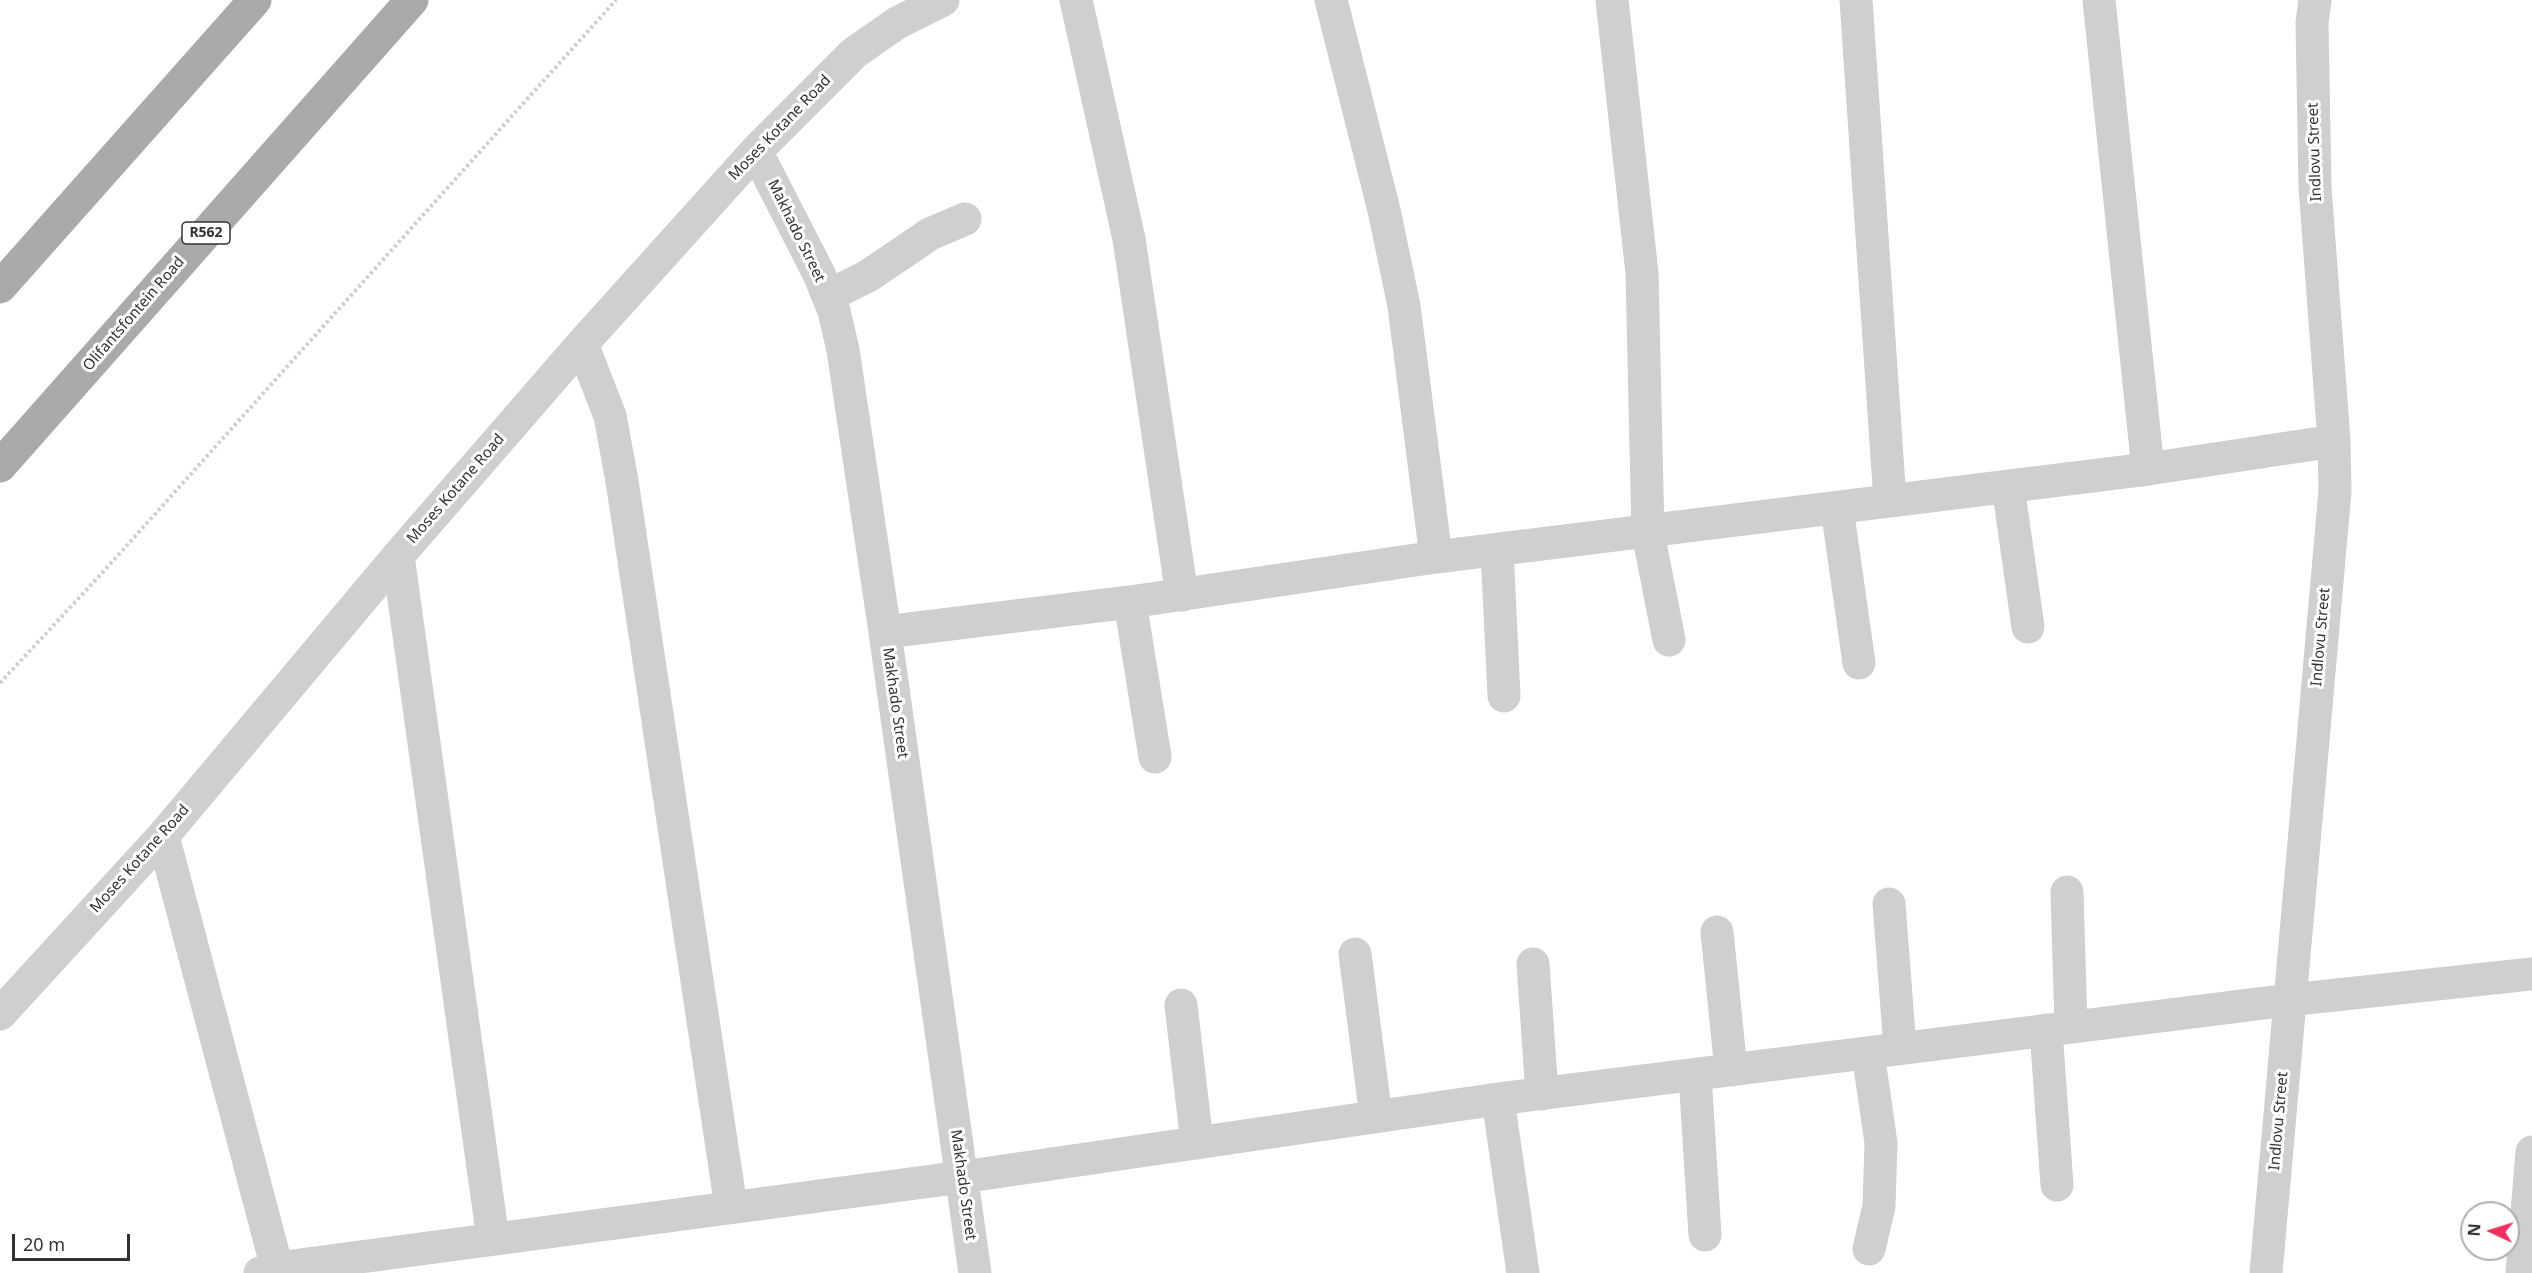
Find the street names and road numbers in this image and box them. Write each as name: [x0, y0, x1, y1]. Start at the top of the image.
street label: Moses Kotane Road: [725, 72, 835, 184]
street label: Indlovu Street: [2304, 102, 2326, 202]
street label: Makhado Street: [763, 177, 829, 285]
road number: R562: [182, 222, 230, 244]
street label: Olifantsfontein Road: [80, 253, 188, 375]
street label: Moses Kotane Road: [404, 431, 508, 547]
street label: Indlovu Street: [2308, 587, 2334, 687]
street label: Makhado Street: [878, 646, 912, 760]
street label: Moses Kotane Road: [87, 801, 193, 917]
street label: Indlovu Street: [2266, 1071, 2292, 1171]
street label: Makhado Street: [946, 1128, 980, 1242]

